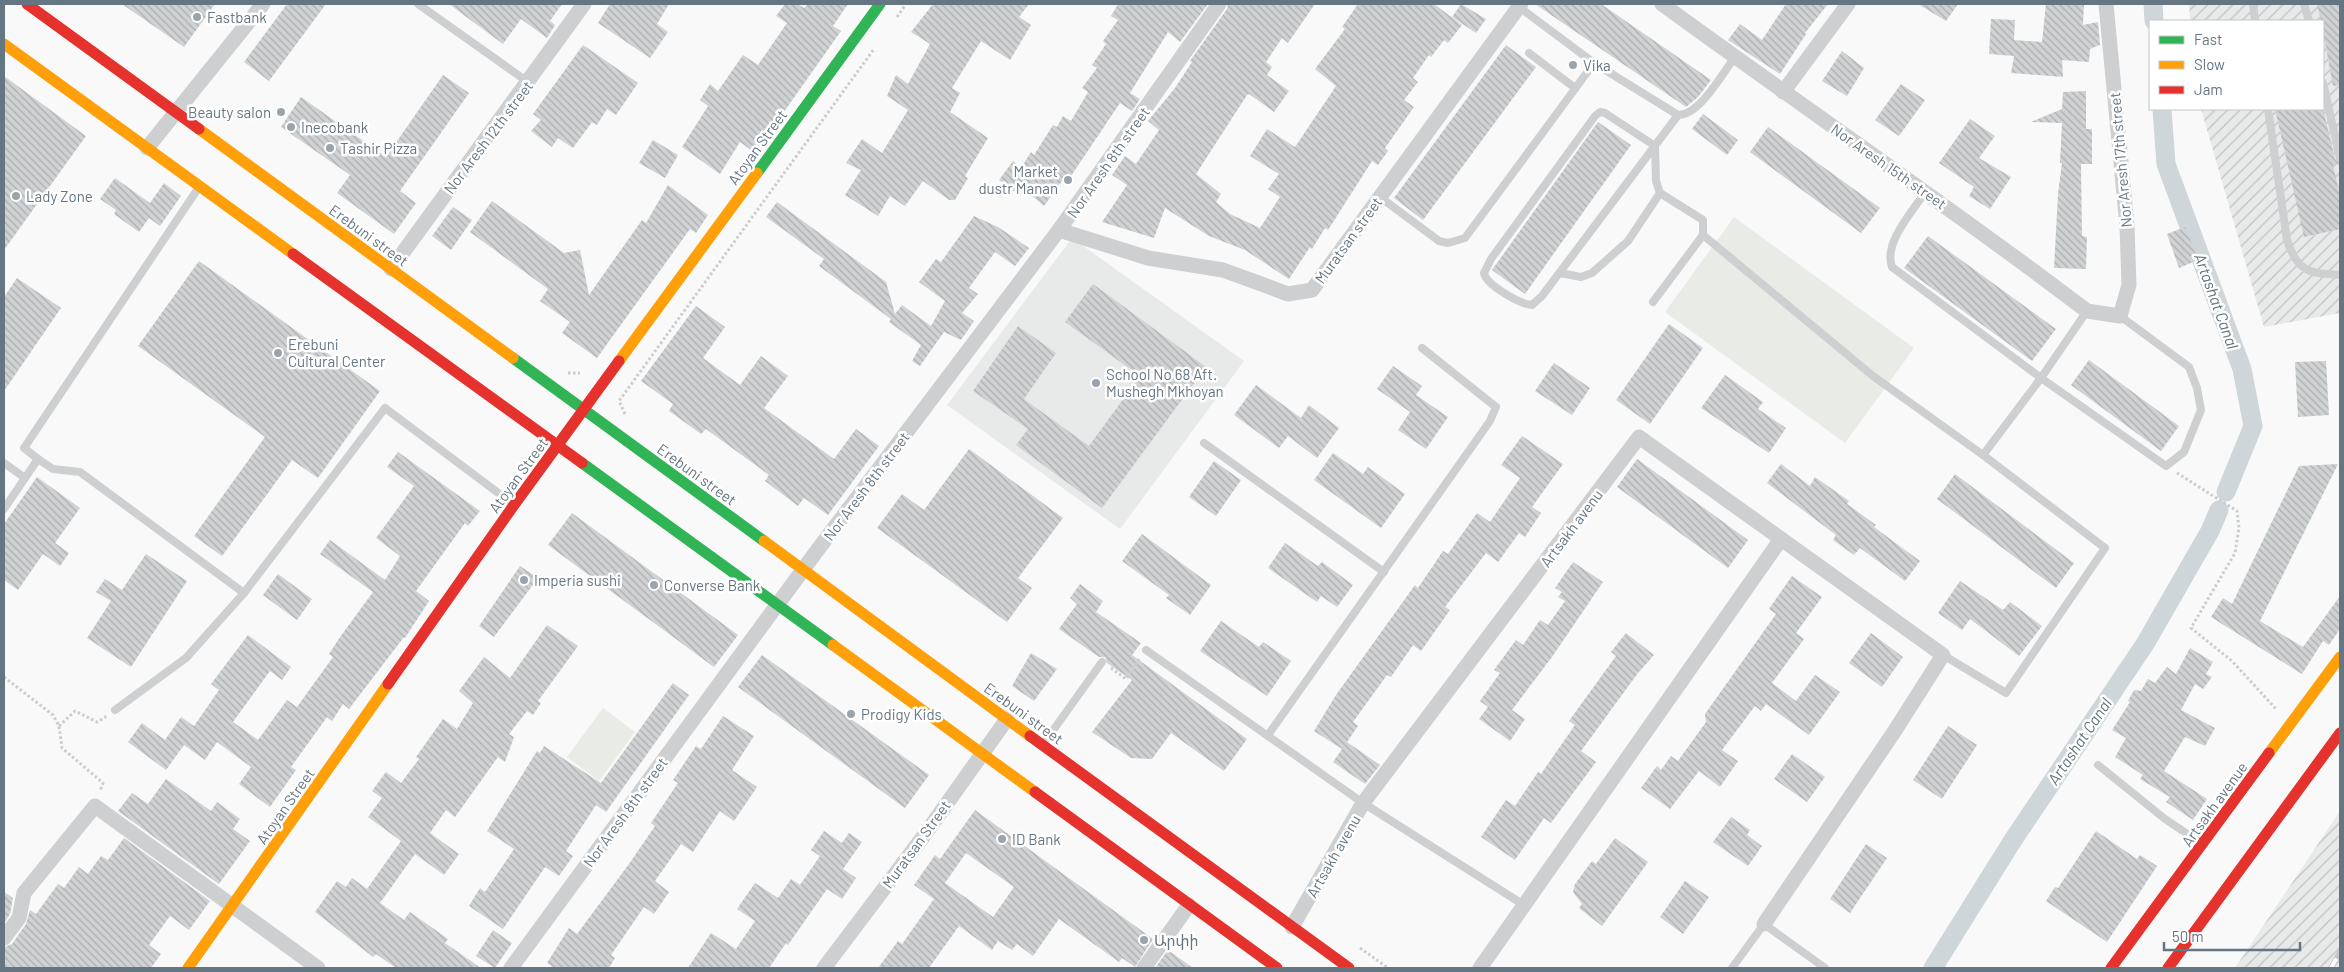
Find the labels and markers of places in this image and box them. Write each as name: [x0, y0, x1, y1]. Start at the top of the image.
place label: Fastbank: [207, 8, 267, 26]
marker: Fastbank: [191, 11, 203, 23]
place label: Vika: [1583, 56, 1611, 74]
marker: Vika: [1567, 59, 1579, 71]
place label: Beauty salon: [188, 103, 271, 121]
marker: Beauty salon: [275, 106, 287, 118]
place label: Inecobank: [301, 118, 369, 136]
marker: Inecobank: [285, 121, 297, 133]
place label: Tashir Pizza: [340, 139, 417, 157]
marker: Tashir Pizza: [324, 142, 336, 154]
place label: Market dustr Manan: [978, 162, 1058, 197]
marker: Market dustr Manan: [1062, 174, 1074, 186]
place label: Lady Zone: [26, 187, 93, 205]
marker: Lady Zone: [10, 190, 22, 202]
place label: Erebuni Cultural Center: [288, 335, 386, 370]
marker: Erebuni Cultural Center: [272, 347, 284, 359]
place label: School No 68 Aft. Mushegh Mkhoyan: [1106, 365, 1224, 400]
marker: School No 68 Aft. Mushegh Mkhoyan: [1090, 377, 1102, 389]
place label: Imperia sushi: [534, 571, 621, 589]
marker: Imperia sushi: [518, 574, 530, 586]
place label: Converse Bank: [664, 576, 761, 594]
marker: Converse Bank: [648, 579, 660, 591]
place label: Prodigy Kids: [861, 705, 942, 723]
marker: Prodigy Kids: [845, 708, 857, 720]
place label: ID Bank: [1012, 830, 1061, 848]
marker: ID Bank: [996, 833, 1008, 845]
place label: Արփի: [1154, 931, 1198, 950]
marker: Արփի: [1138, 934, 1150, 946]

